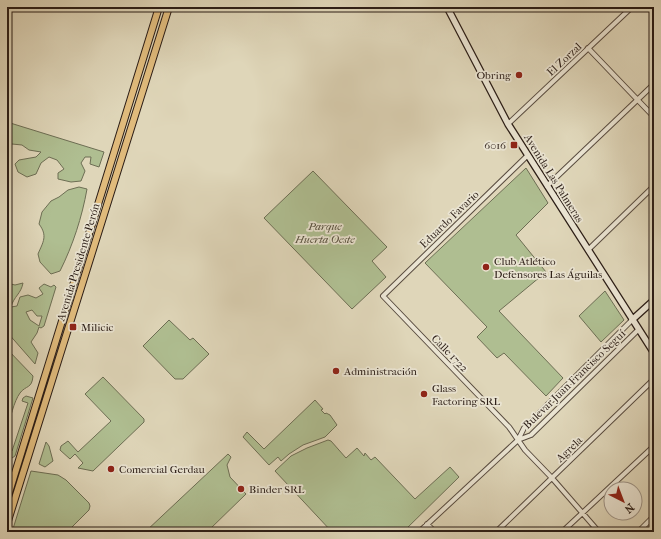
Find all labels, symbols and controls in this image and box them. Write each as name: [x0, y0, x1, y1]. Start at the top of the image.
street label: El Zorzal: [544, 40, 584, 79]
place label: Obring: [476, 69, 511, 82]
marker: Obring: [514, 70, 524, 80]
street label: Avenida Las Palmeras: [521, 131, 586, 225]
place label: 6016: [484, 139, 506, 152]
marker: 6016: [509, 140, 519, 150]
street label: Eduardo Favario: [417, 188, 482, 251]
street label: Avenida Presidente Perón: [54, 201, 103, 324]
park label: Parque Huerta Oeste: [294, 220, 355, 246]
place label: Club Atlético Defensores Las Águilas: [494, 255, 602, 281]
marker: Club Atlético Defensores Las Águilas: [481, 262, 491, 272]
place label: Milicic: [81, 321, 114, 334]
marker: Milicic: [68, 322, 78, 332]
street label: Bulevar Juan Francisco Seguí: [521, 327, 629, 432]
street label: Calle 1722: [429, 332, 471, 375]
place label: Administración: [343, 365, 417, 378]
marker: Administración: [331, 366, 341, 376]
place label: Glass Factoring SRL: [432, 382, 500, 408]
marker: Glass Factoring SRL: [419, 389, 429, 399]
street label: Agrela: [553, 433, 586, 466]
place label: Comercial Gerdau: [119, 463, 206, 476]
marker: Comercial Gerdau: [106, 464, 116, 474]
north arrow: [603, 481, 643, 521]
place label: Binder SRL: [249, 483, 305, 496]
marker: Binder SRL: [236, 484, 246, 494]
text: N: [621, 500, 637, 516]

